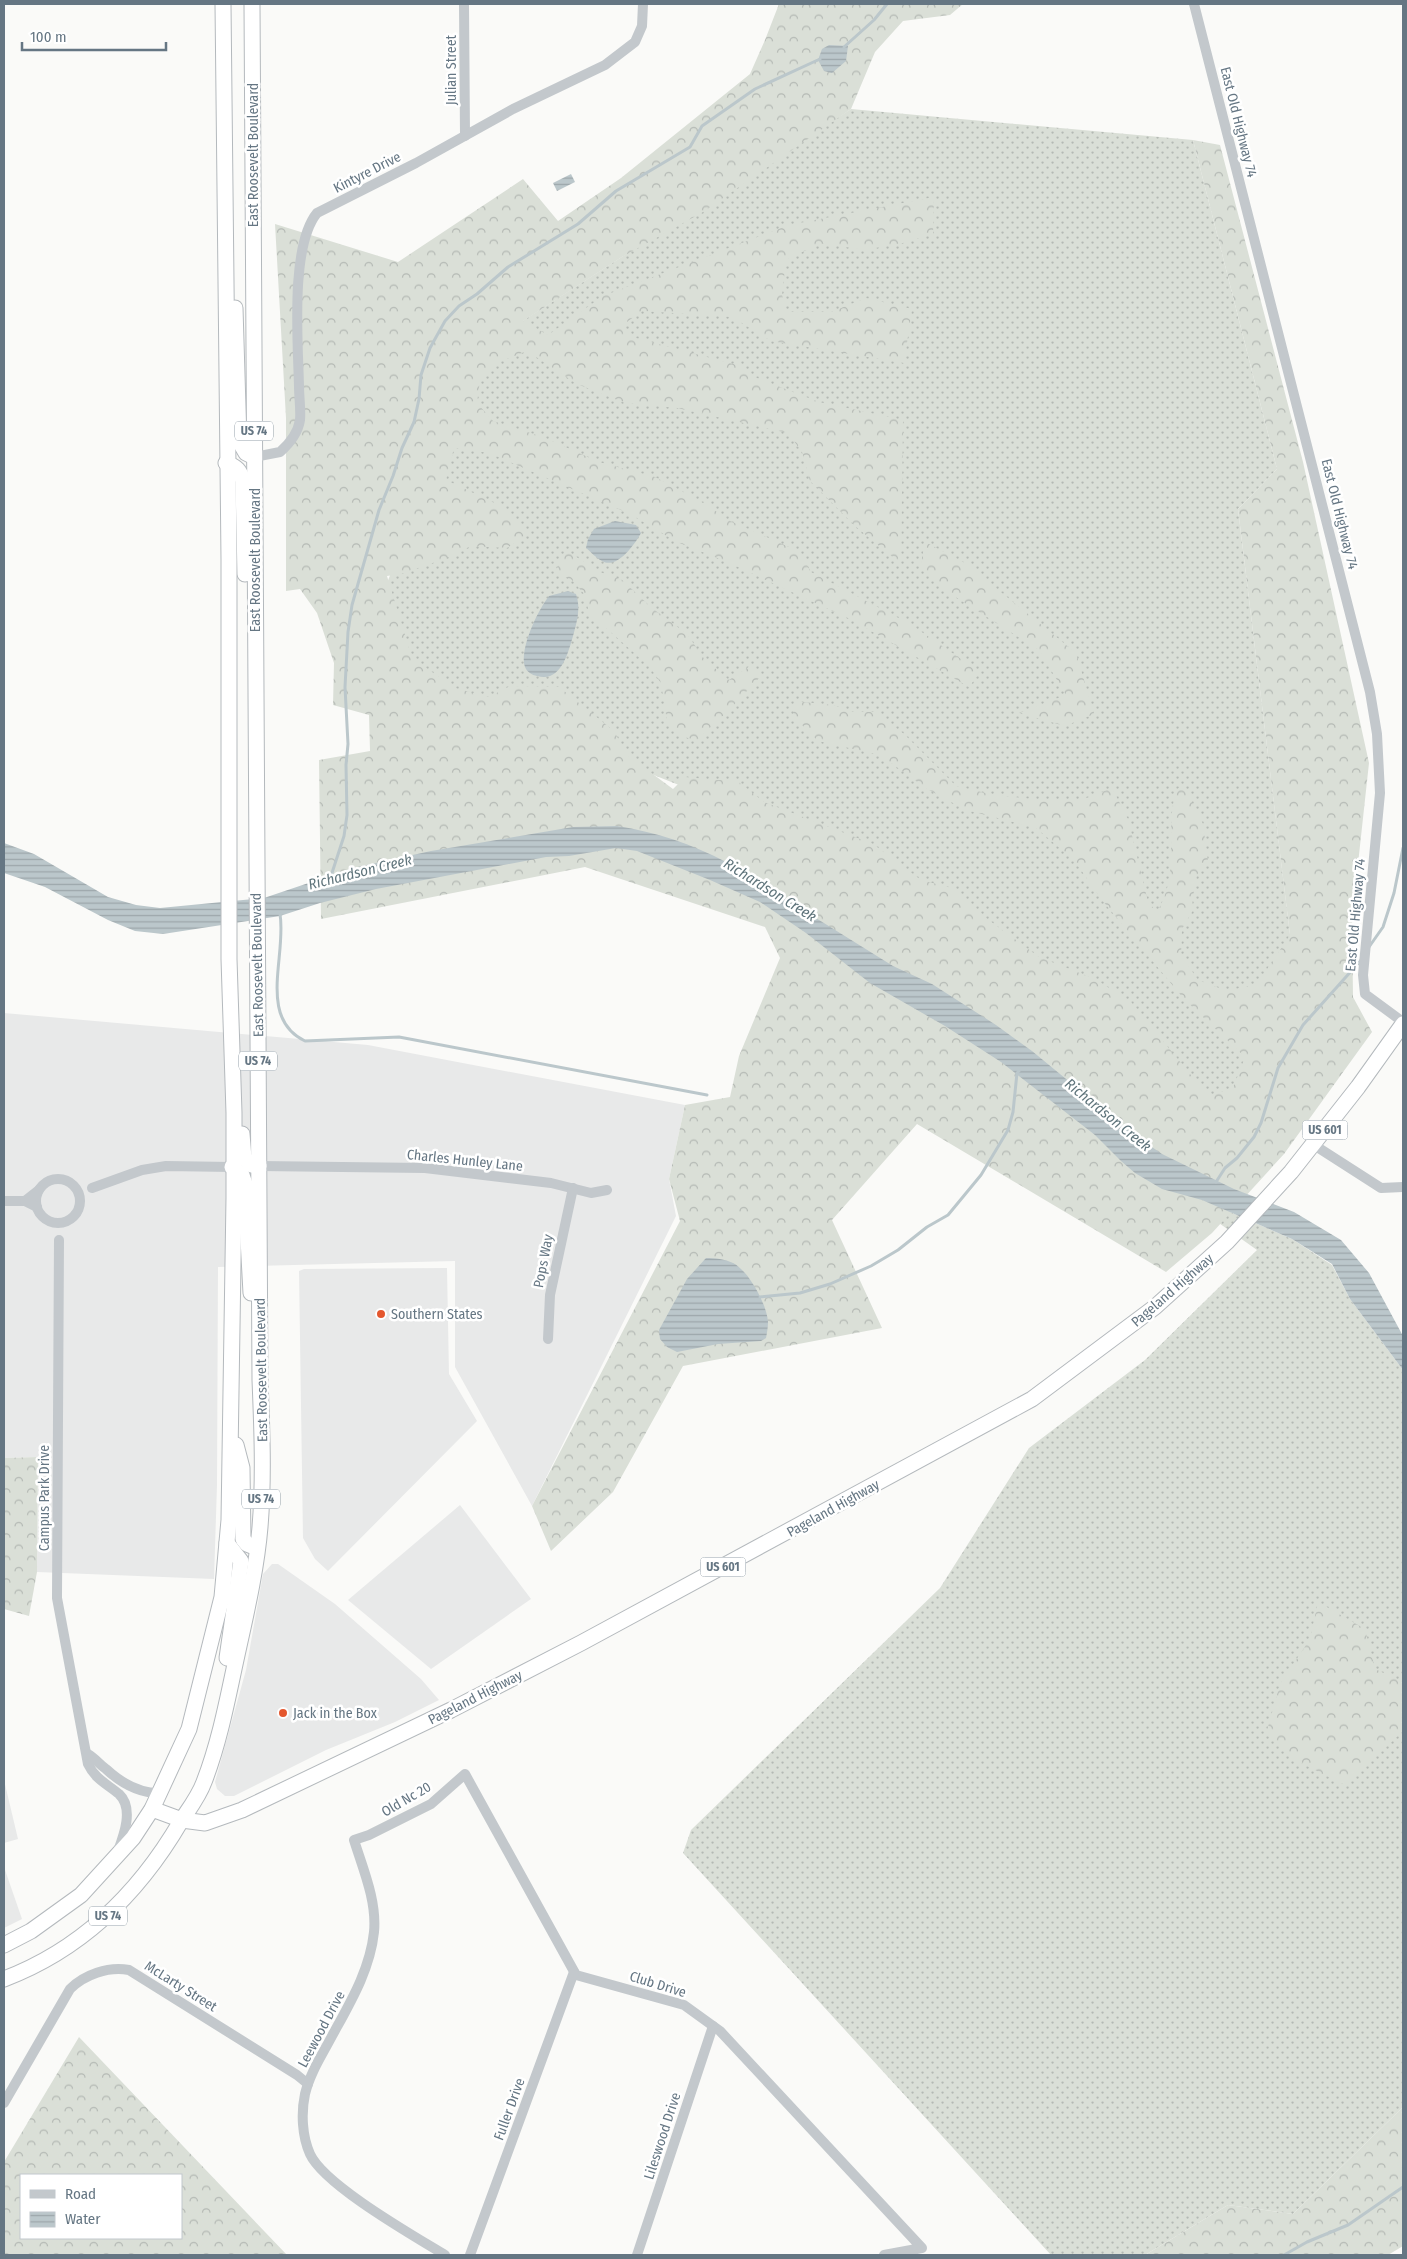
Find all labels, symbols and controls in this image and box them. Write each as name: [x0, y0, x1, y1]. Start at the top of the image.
scale bar: [22, 20, 166, 52]
text: 100 m: [30, 28, 67, 46]
street label: Julian Street: [443, 34, 460, 105]
street label: East Old Highway 74: [1217, 65, 1261, 179]
street label: East Roosevelt Boulevard: [245, 83, 262, 227]
street label: Kintyre Drive: [331, 148, 404, 197]
road number: US 74: [235, 422, 273, 441]
street label: East Old Highway 74: [1318, 457, 1362, 571]
street label: East Roosevelt Boulevard: [247, 488, 264, 632]
water label: Richardson Creek: [306, 850, 414, 894]
water label: Richardson Creek: [720, 854, 820, 926]
street label: East Old Highway 74: [1342, 858, 1369, 972]
street label: East Roosevelt Boulevard: [248, 893, 267, 1037]
road number: US 74: [239, 1052, 277, 1070]
water label: Richardson Creek: [1061, 1075, 1155, 1156]
road number: US 601: [1302, 1120, 1348, 1140]
street label: Charles Hunley Lane: [406, 1146, 524, 1175]
street label: Pops Way: [530, 1232, 557, 1289]
street label: Pageland Highway: [1128, 1250, 1217, 1331]
street label: East Roosevelt Boulevard: [252, 1298, 271, 1442]
place label: Southern States: [391, 1306, 483, 1323]
marker: Southern States: [375, 1308, 387, 1320]
street label: Campus Park Drive: [36, 1445, 53, 1551]
street label: Pageland Highway: [784, 1476, 883, 1541]
road number: US 74: [242, 1490, 280, 1508]
road number: US 601: [700, 1558, 746, 1576]
street label: Pageland Highway: [425, 1666, 526, 1728]
place label: Jack in the Box: [293, 1705, 378, 1722]
marker: Jack in the Box: [277, 1707, 289, 1719]
street label: Old Nc 20: [378, 1778, 434, 1820]
road number: US 74: [89, 1906, 127, 1925]
street label: McLarty Street: [141, 1957, 220, 2016]
street label: Club Drive: [627, 1968, 688, 2001]
street label: Leewood Drive: [294, 1988, 349, 2070]
street label: Fuller Drive: [490, 2076, 529, 2143]
street label: Lileswood Drive: [640, 2090, 685, 2182]
legend: [20, 2174, 182, 2239]
text: Road: [65, 2185, 96, 2203]
text: Water: [65, 2210, 101, 2228]

